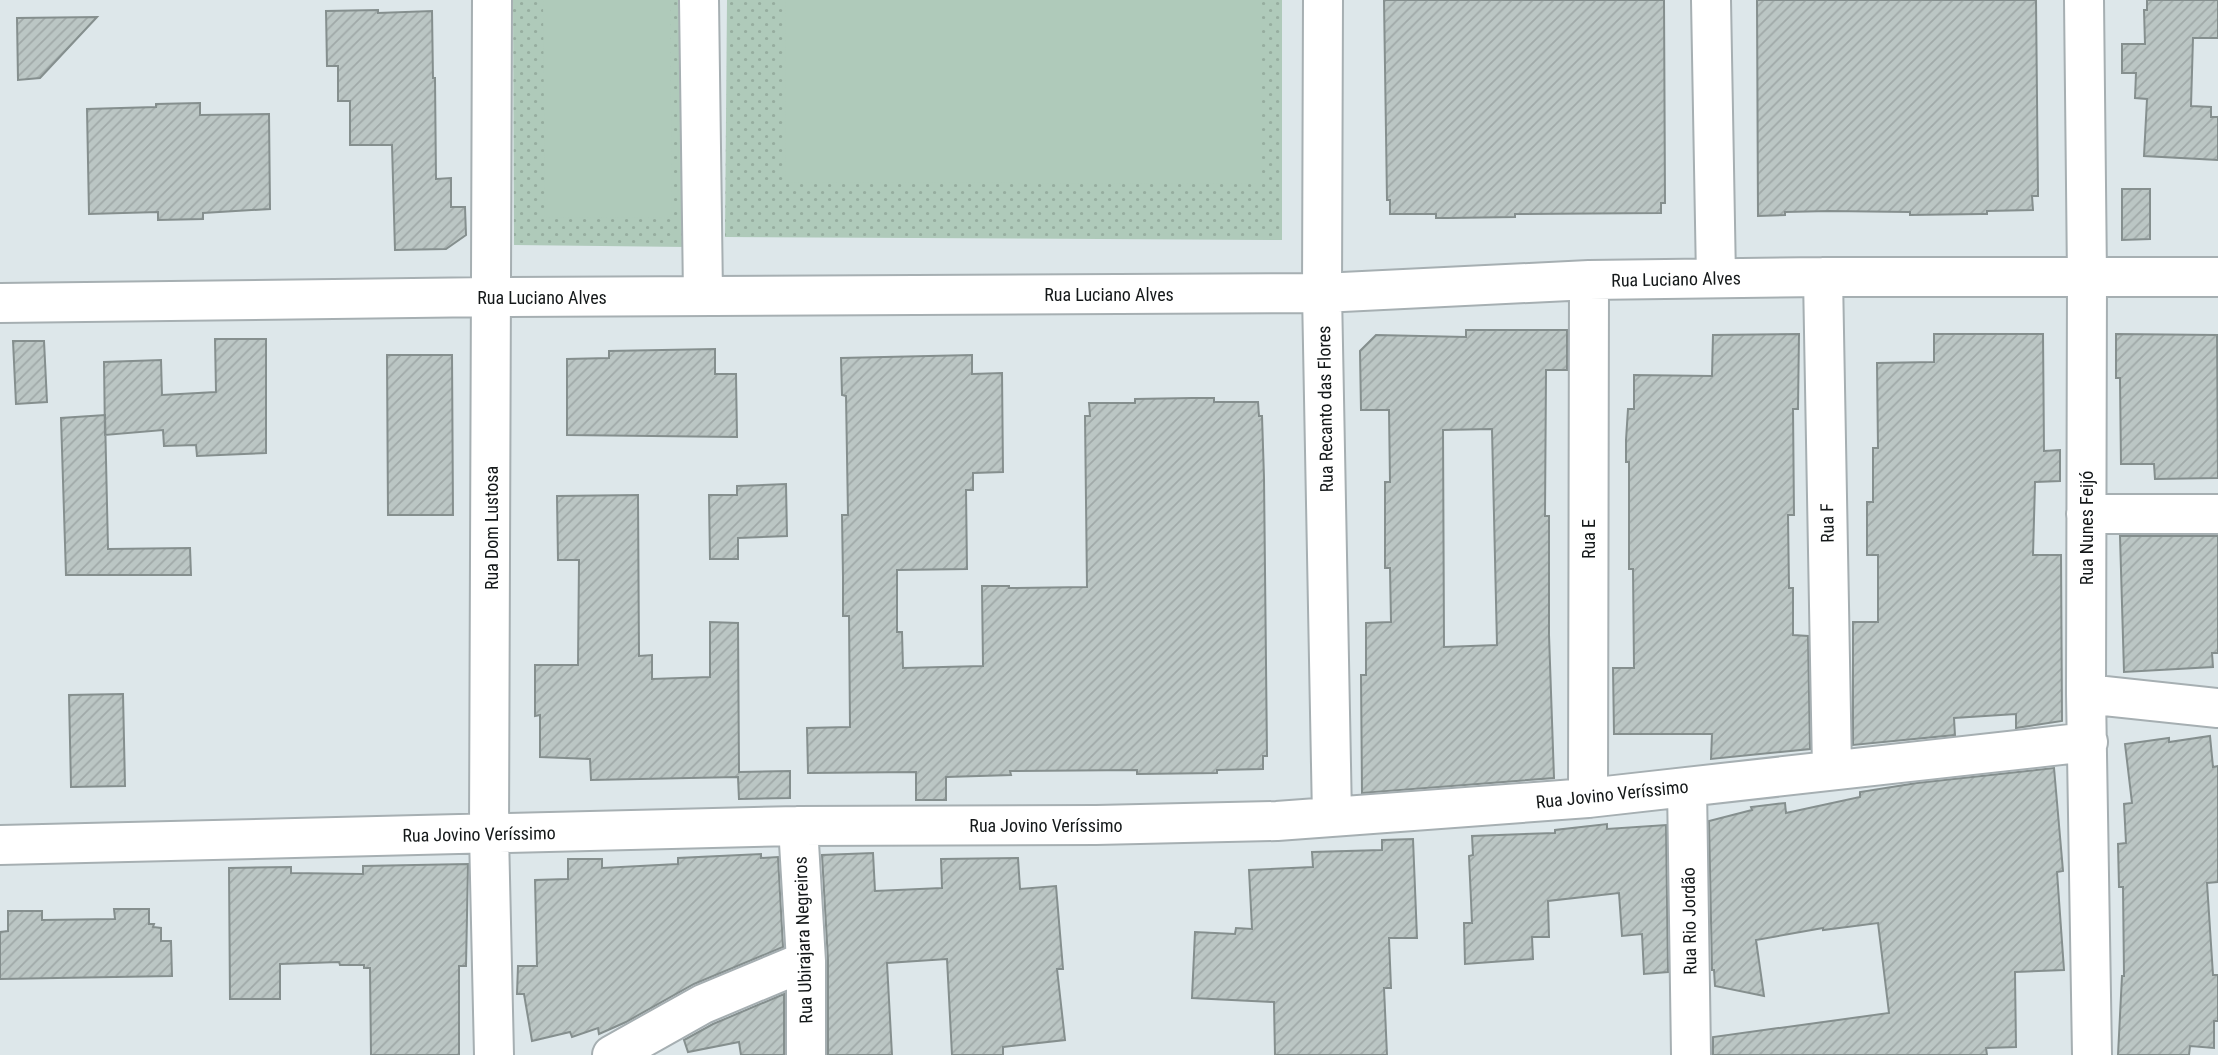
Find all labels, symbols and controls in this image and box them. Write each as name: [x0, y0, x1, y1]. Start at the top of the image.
street label: Rua Luciano Alves: [1611, 267, 1741, 291]
street label: Rua Luciano Alves: [1044, 284, 1174, 305]
street label: Rua Luciano Alves: [477, 287, 607, 308]
street label: Rua Recanto das Flores: [1313, 326, 1337, 492]
street label: Rua Dom Lustosa: [481, 466, 502, 590]
street label: Rua Nunes Feijó: [2076, 471, 2097, 585]
street label: Rua F: [1816, 503, 1838, 543]
street label: Rua E: [1578, 519, 1599, 559]
street label: Rua Jovino Veríssimo: [1535, 776, 1689, 812]
street label: Rua Jovino Veríssimo: [969, 815, 1123, 836]
street label: Rua Jovino Veríssimo: [402, 822, 556, 846]
street label: Rua Ubirajara Negreiros: [790, 856, 816, 1024]
street label: Rua Rio Jordão: [1678, 867, 1700, 975]

